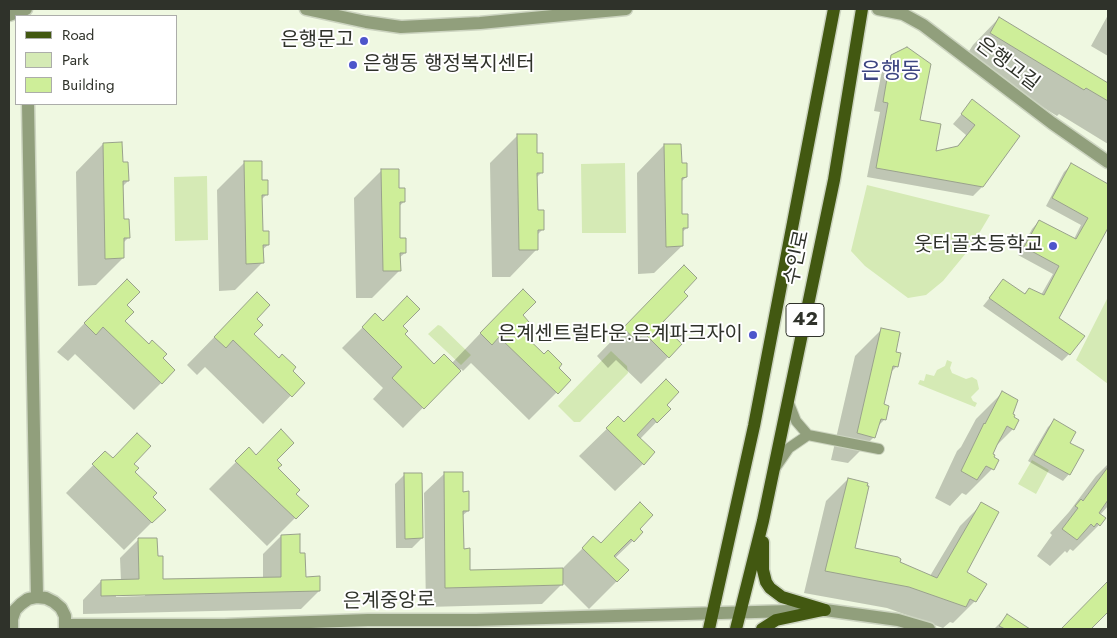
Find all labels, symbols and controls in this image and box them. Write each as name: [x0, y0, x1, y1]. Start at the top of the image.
legend: [15, 15, 178, 105]
text: Road: [62, 24, 94, 46]
place label: 은행문고: [280, 29, 354, 53]
street label: 은행고길: [970, 33, 1044, 97]
marker: 은행문고: [358, 35, 370, 47]
text: Park: [62, 49, 89, 71]
place label: 은행동 행정복지센터: [363, 53, 535, 77]
marker: 은행동 행정복지센터: [347, 59, 359, 71]
district label: 은행동: [861, 60, 921, 86]
text: Building: [62, 74, 114, 96]
street label: 수인로: [781, 229, 815, 287]
place label: 웃터골초등학교: [914, 234, 1043, 258]
marker: 웃터골초등학교: [1047, 240, 1059, 252]
road number: 42: [786, 304, 824, 336]
place label: 은계센트럴타운.은계파크자이: [498, 323, 743, 347]
marker: 은계센트럴타운.은계파크자이: [747, 329, 759, 341]
street label: 은계중앙로: [343, 589, 435, 615]

